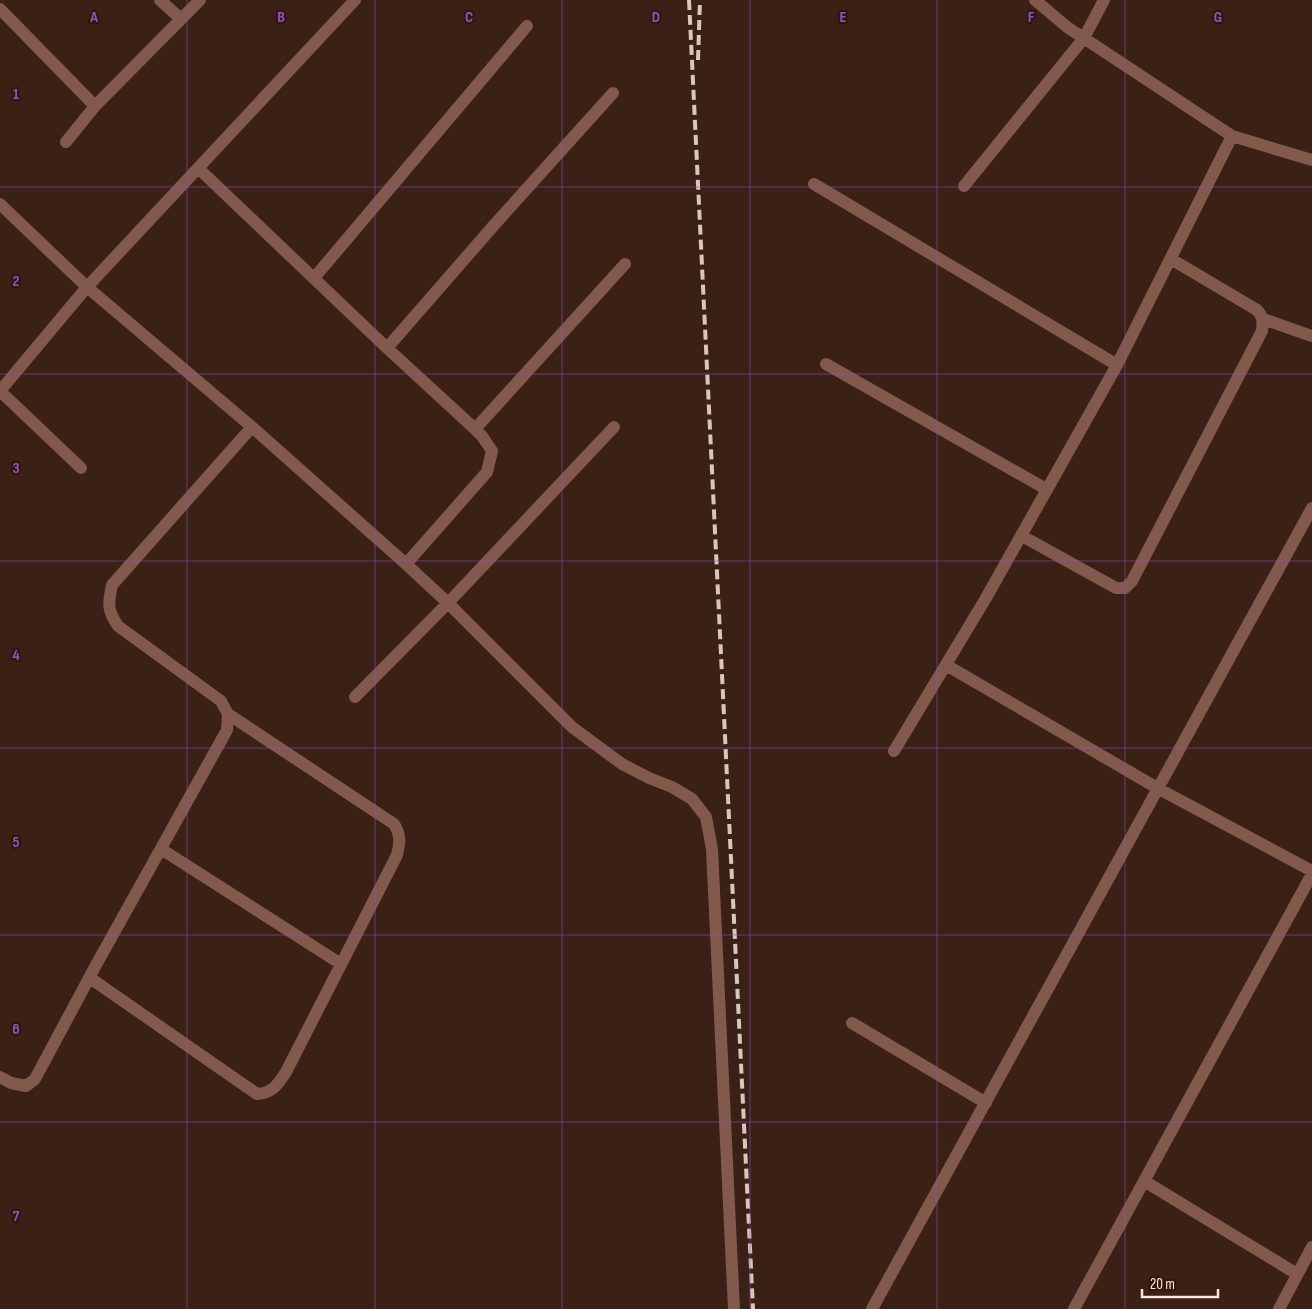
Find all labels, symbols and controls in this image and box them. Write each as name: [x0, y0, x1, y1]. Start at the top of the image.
text: A: [89, 8, 98, 27]
text: B: [277, 8, 285, 27]
text: C: [465, 8, 473, 27]
text: D: [652, 8, 660, 27]
text: E: [840, 8, 847, 27]
text: F: [1028, 8, 1035, 27]
text: G: [1214, 8, 1222, 27]
text: 1: [13, 85, 20, 104]
text: 2: [12, 272, 20, 291]
text: 3: [12, 459, 20, 478]
text: 4: [12, 646, 20, 665]
text: 5: [12, 833, 20, 852]
text: 6: [12, 1020, 20, 1039]
text: 7: [13, 1207, 20, 1226]
scale bar: [1142, 1266, 1218, 1298]
text: 20 m: [1150, 1275, 1175, 1294]

